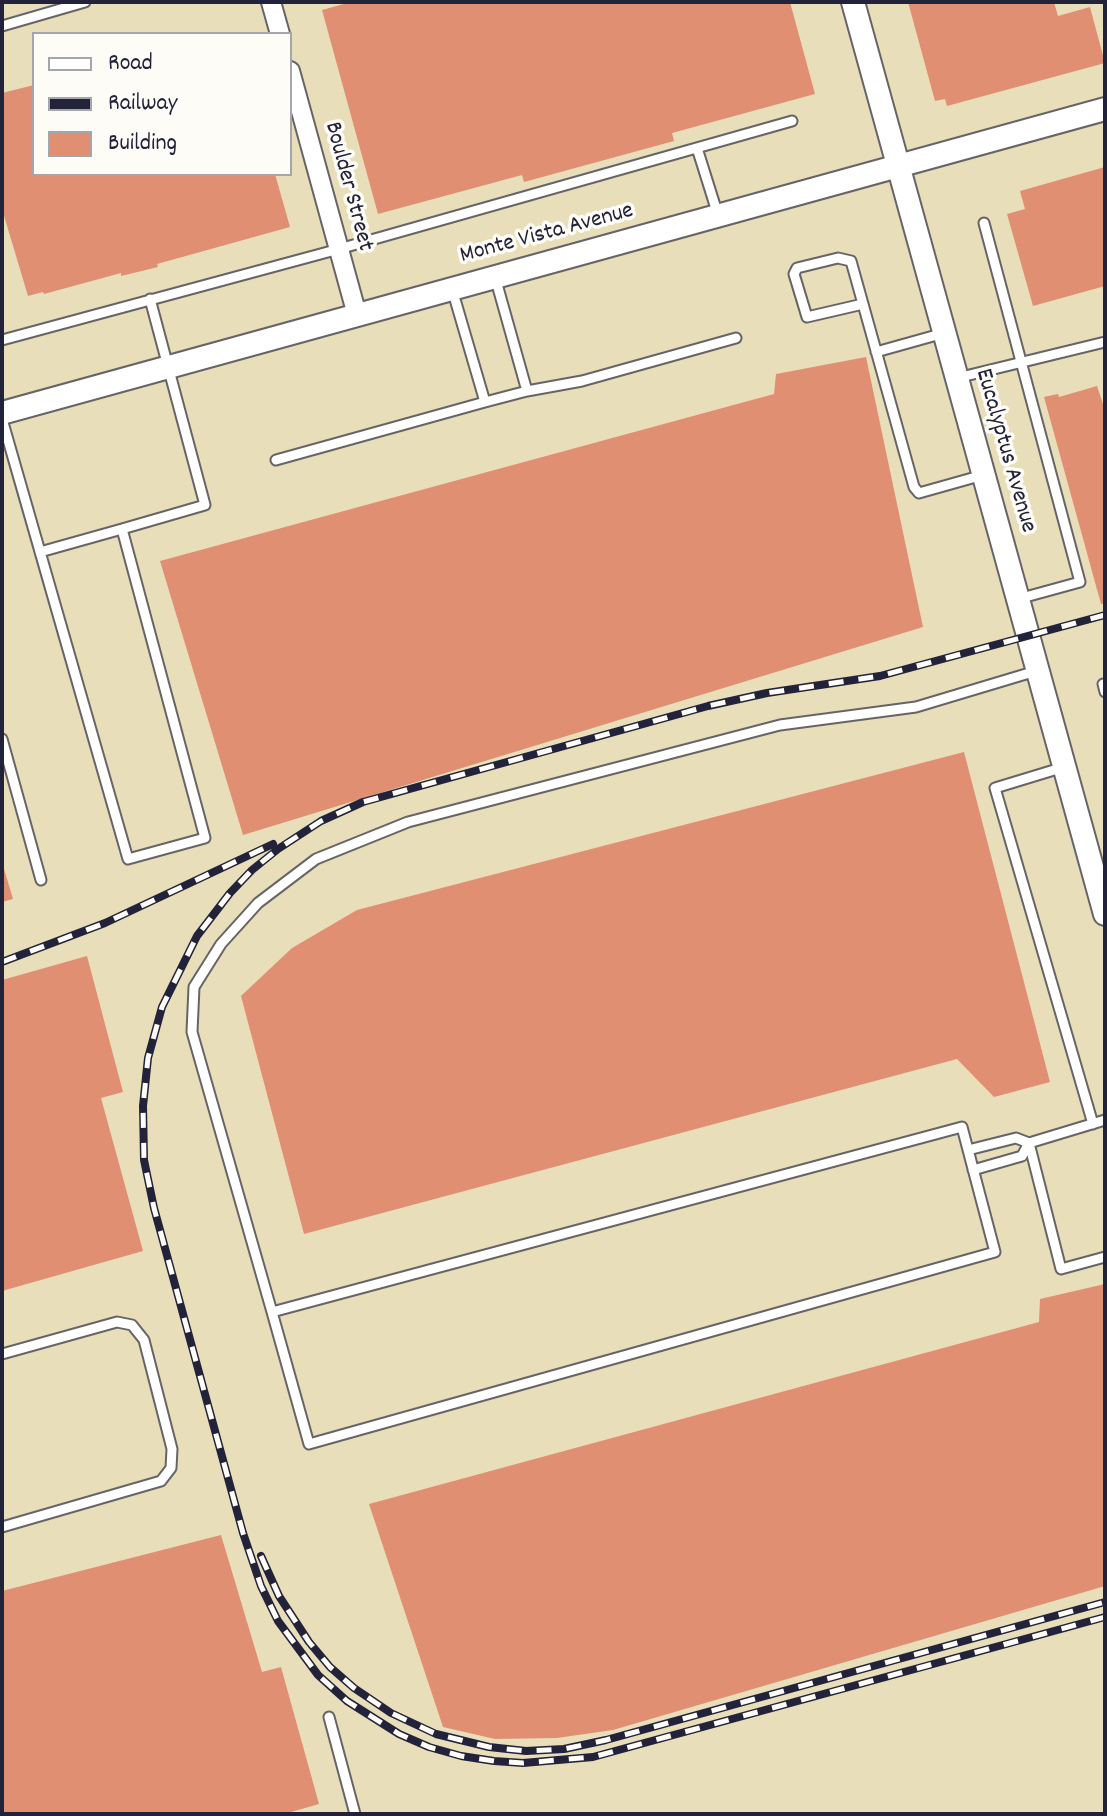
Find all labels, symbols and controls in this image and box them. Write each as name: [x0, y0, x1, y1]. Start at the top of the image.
legend: [32, 32, 292, 176]
text: Road: [108, 47, 153, 81]
text: Railway: [108, 87, 177, 121]
street label: Boulder Street: [316, 119, 378, 255]
text: Building: [108, 127, 177, 161]
street label: Monte Vista Avenue: [457, 198, 637, 272]
street label: Eucalyptus Avenue: [967, 366, 1041, 536]

